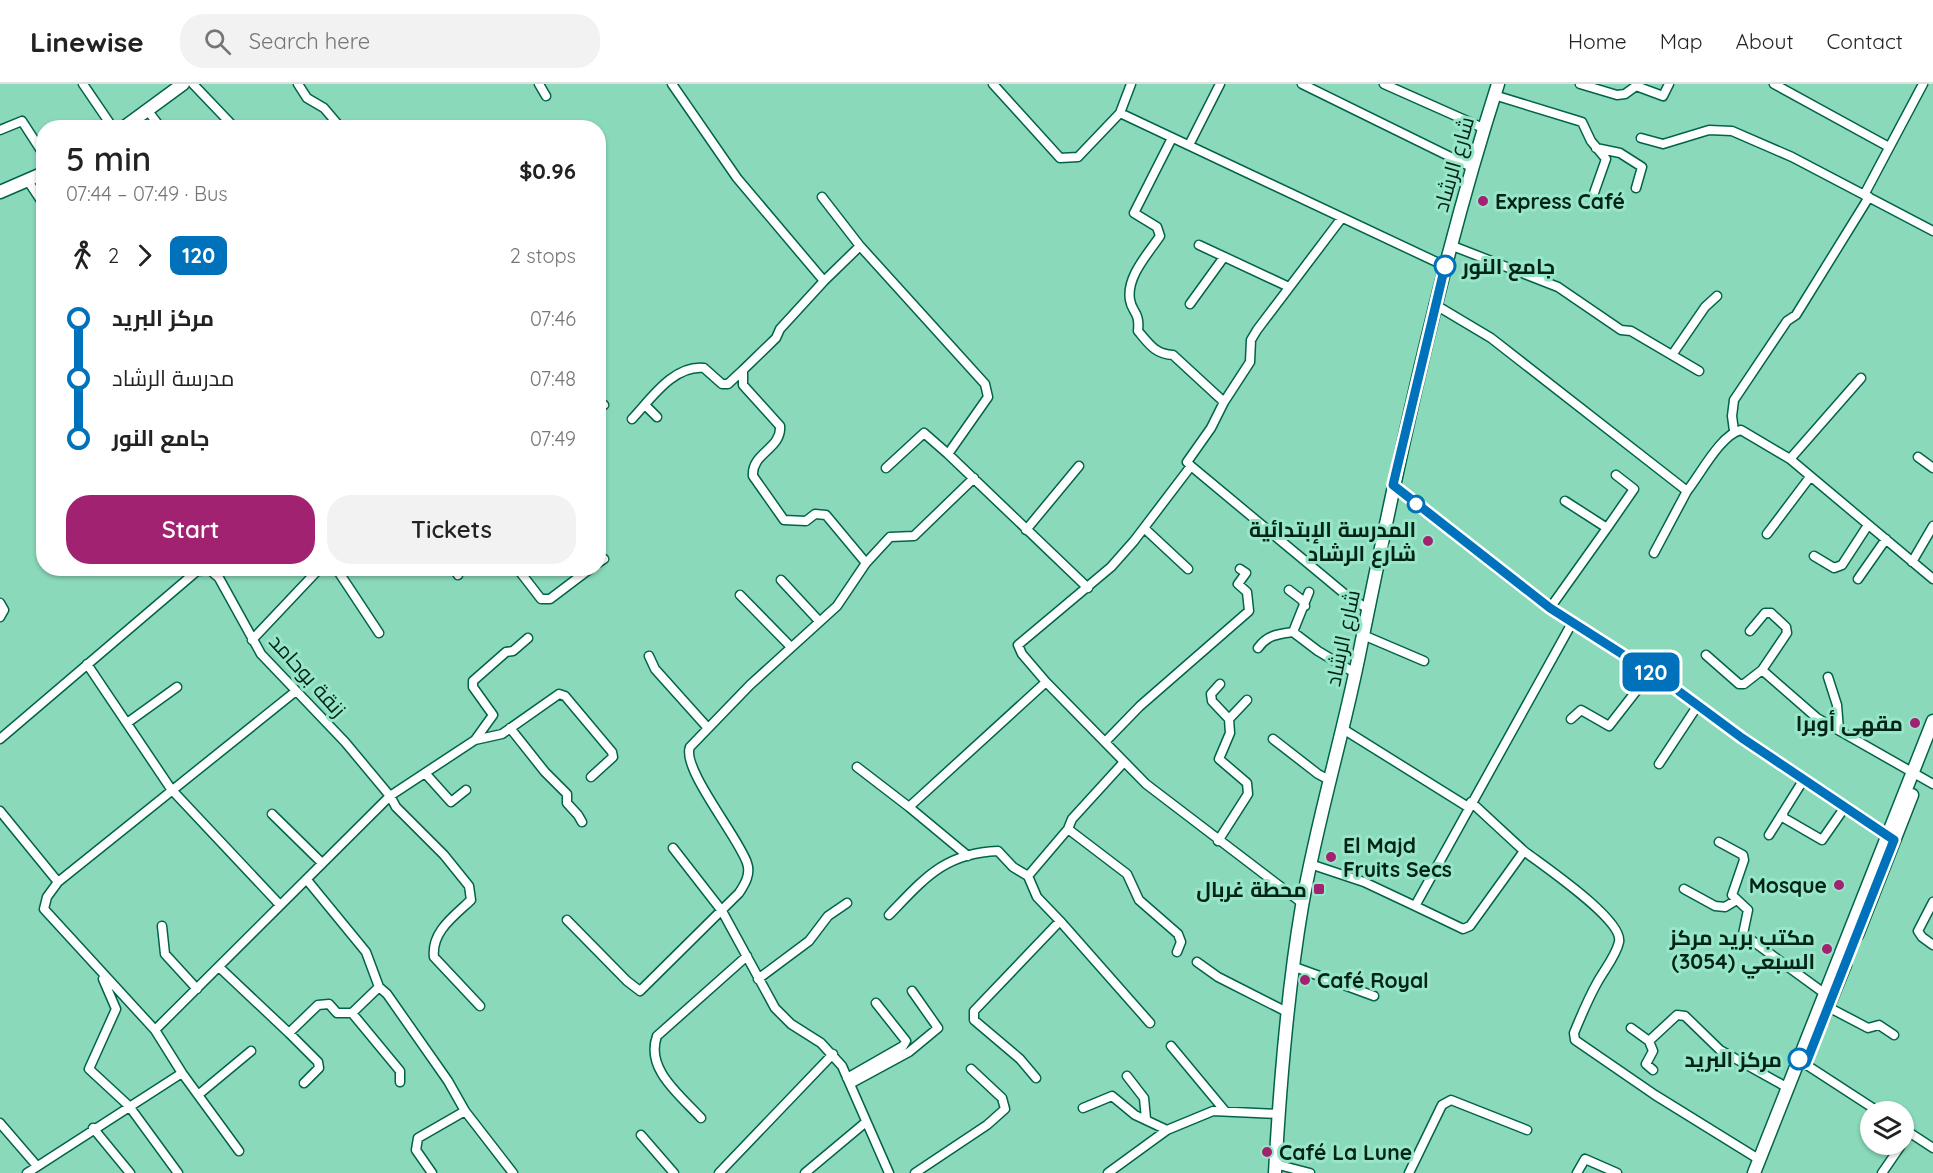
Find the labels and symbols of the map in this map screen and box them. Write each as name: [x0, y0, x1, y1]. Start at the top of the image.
street label: شارع الرشاد: [1427, 113, 1481, 215]
place label: Express Café: [1495, 188, 1625, 214]
marker: Express Café: [1476, 194, 1490, 208]
place label: جامع النور: [1461, 253, 1555, 281]
marker: جامع النور: [1434, 255, 1456, 277]
unlabelled marker: [1407, 495, 1425, 513]
place label: المدرسة الإبتدائية شارع الرشاد: [1249, 516, 1416, 568]
marker: المدرسة الإبتدائية شارع الرشاد: [1421, 534, 1435, 548]
street label: شارع الرشاد: [1319, 587, 1367, 689]
street label: زنقة بوحامد: [264, 628, 352, 722]
line badge: 120: [1616, 652, 1686, 692]
place label: مقهى أوبرا: [1796, 710, 1903, 737]
marker: مقهى أوبرا: [1908, 716, 1922, 730]
place label: El Majd Fruits Secs: [1343, 832, 1452, 882]
marker: El Majd Fruits Secs: [1324, 850, 1338, 864]
place label: Mosque: [1749, 872, 1827, 898]
place label: محطة غربال: [1196, 876, 1307, 902]
marker: Mosque: [1832, 878, 1846, 892]
marker: محطة غربال: [1312, 882, 1326, 896]
place label: مكتب بريد مركز السبعي (3054): [1669, 924, 1815, 979]
marker: مكتب بريد مركز السبعي (3054): [1820, 942, 1834, 956]
place label: Café Royal: [1317, 967, 1429, 993]
marker: Café Royal: [1298, 973, 1312, 987]
place label: مركز البريد: [1685, 1046, 1782, 1072]
marker: مركز البريد: [1788, 1048, 1810, 1070]
place label: Café La Lune: [1279, 1139, 1412, 1165]
marker: Café La Lune: [1260, 1145, 1274, 1159]

